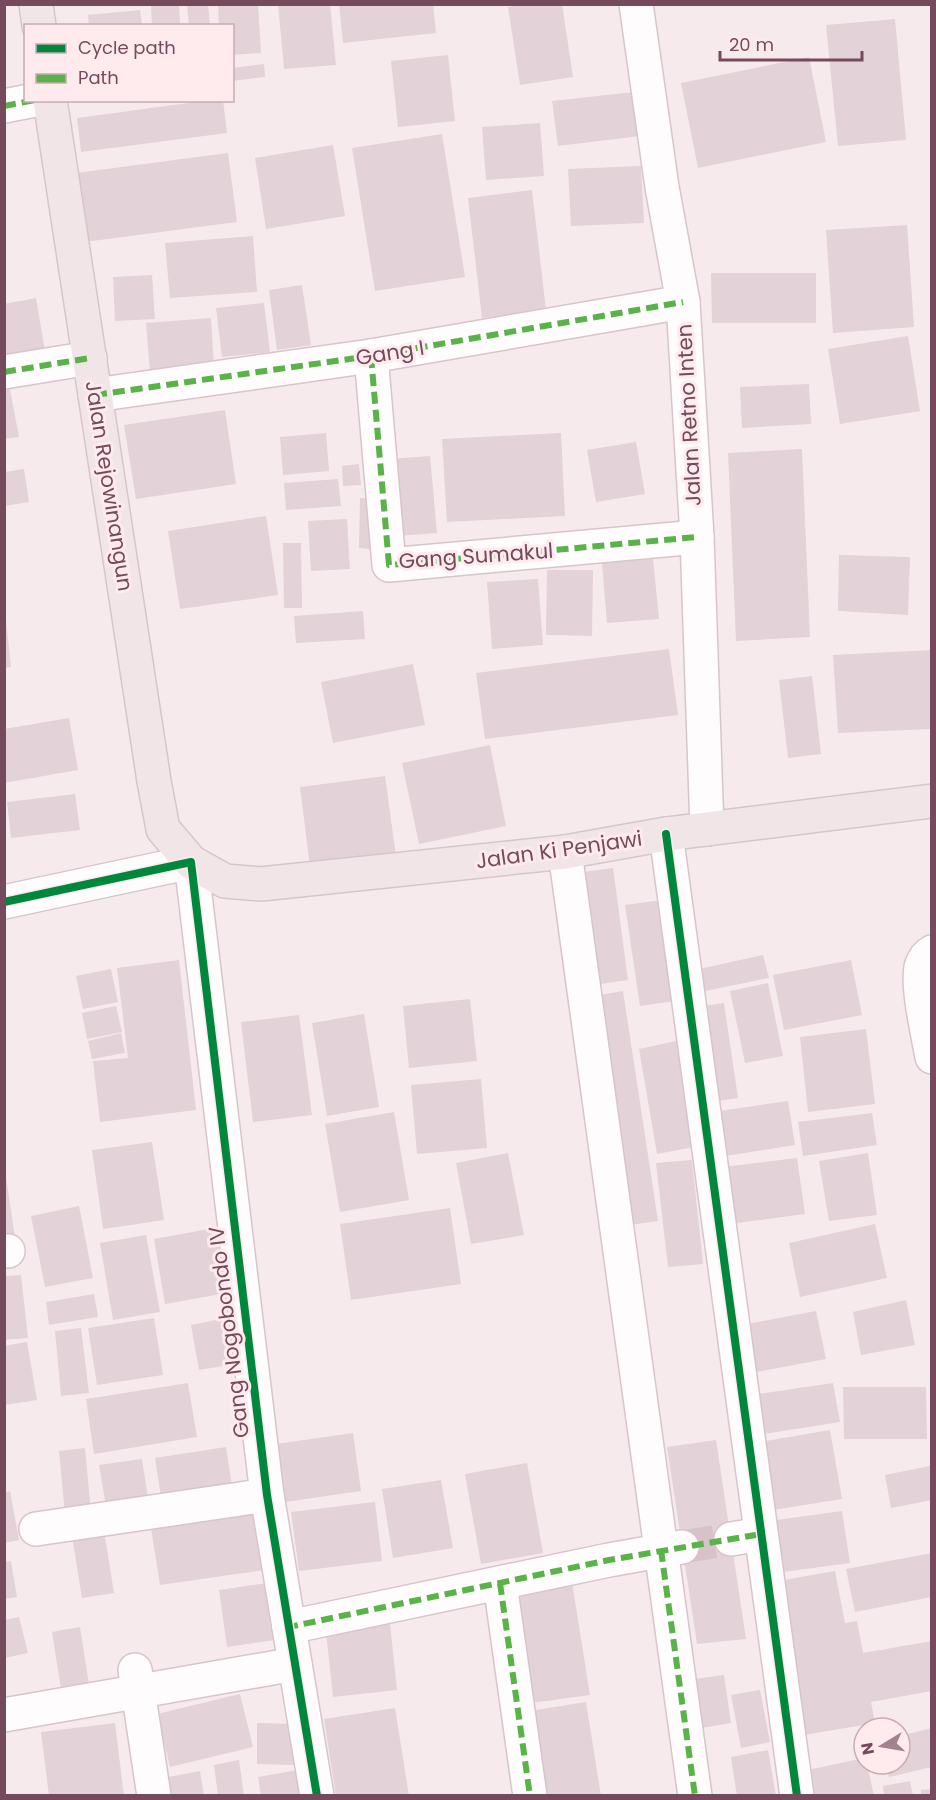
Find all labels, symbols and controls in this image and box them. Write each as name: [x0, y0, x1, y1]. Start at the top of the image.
legend: [24, 24, 234, 102]
scale bar: [720, 24, 862, 62]
text: 20 m: [729, 32, 774, 57]
text: Cycle path: [78, 35, 176, 60]
text: Path: [78, 65, 119, 90]
street label: Jalan Retno Inten: [669, 323, 708, 507]
street label: Gang I: [354, 333, 426, 372]
street label: Jalan Rejowinangun: [79, 379, 140, 593]
street label: Gang Sumakul: [398, 536, 554, 575]
street label: Jalan Ki Penjawi: [474, 823, 644, 876]
street label: Gang Nogobondo IV: [201, 1224, 256, 1440]
north arrow: [852, 1716, 912, 1776]
text: N: [855, 1741, 880, 1757]

